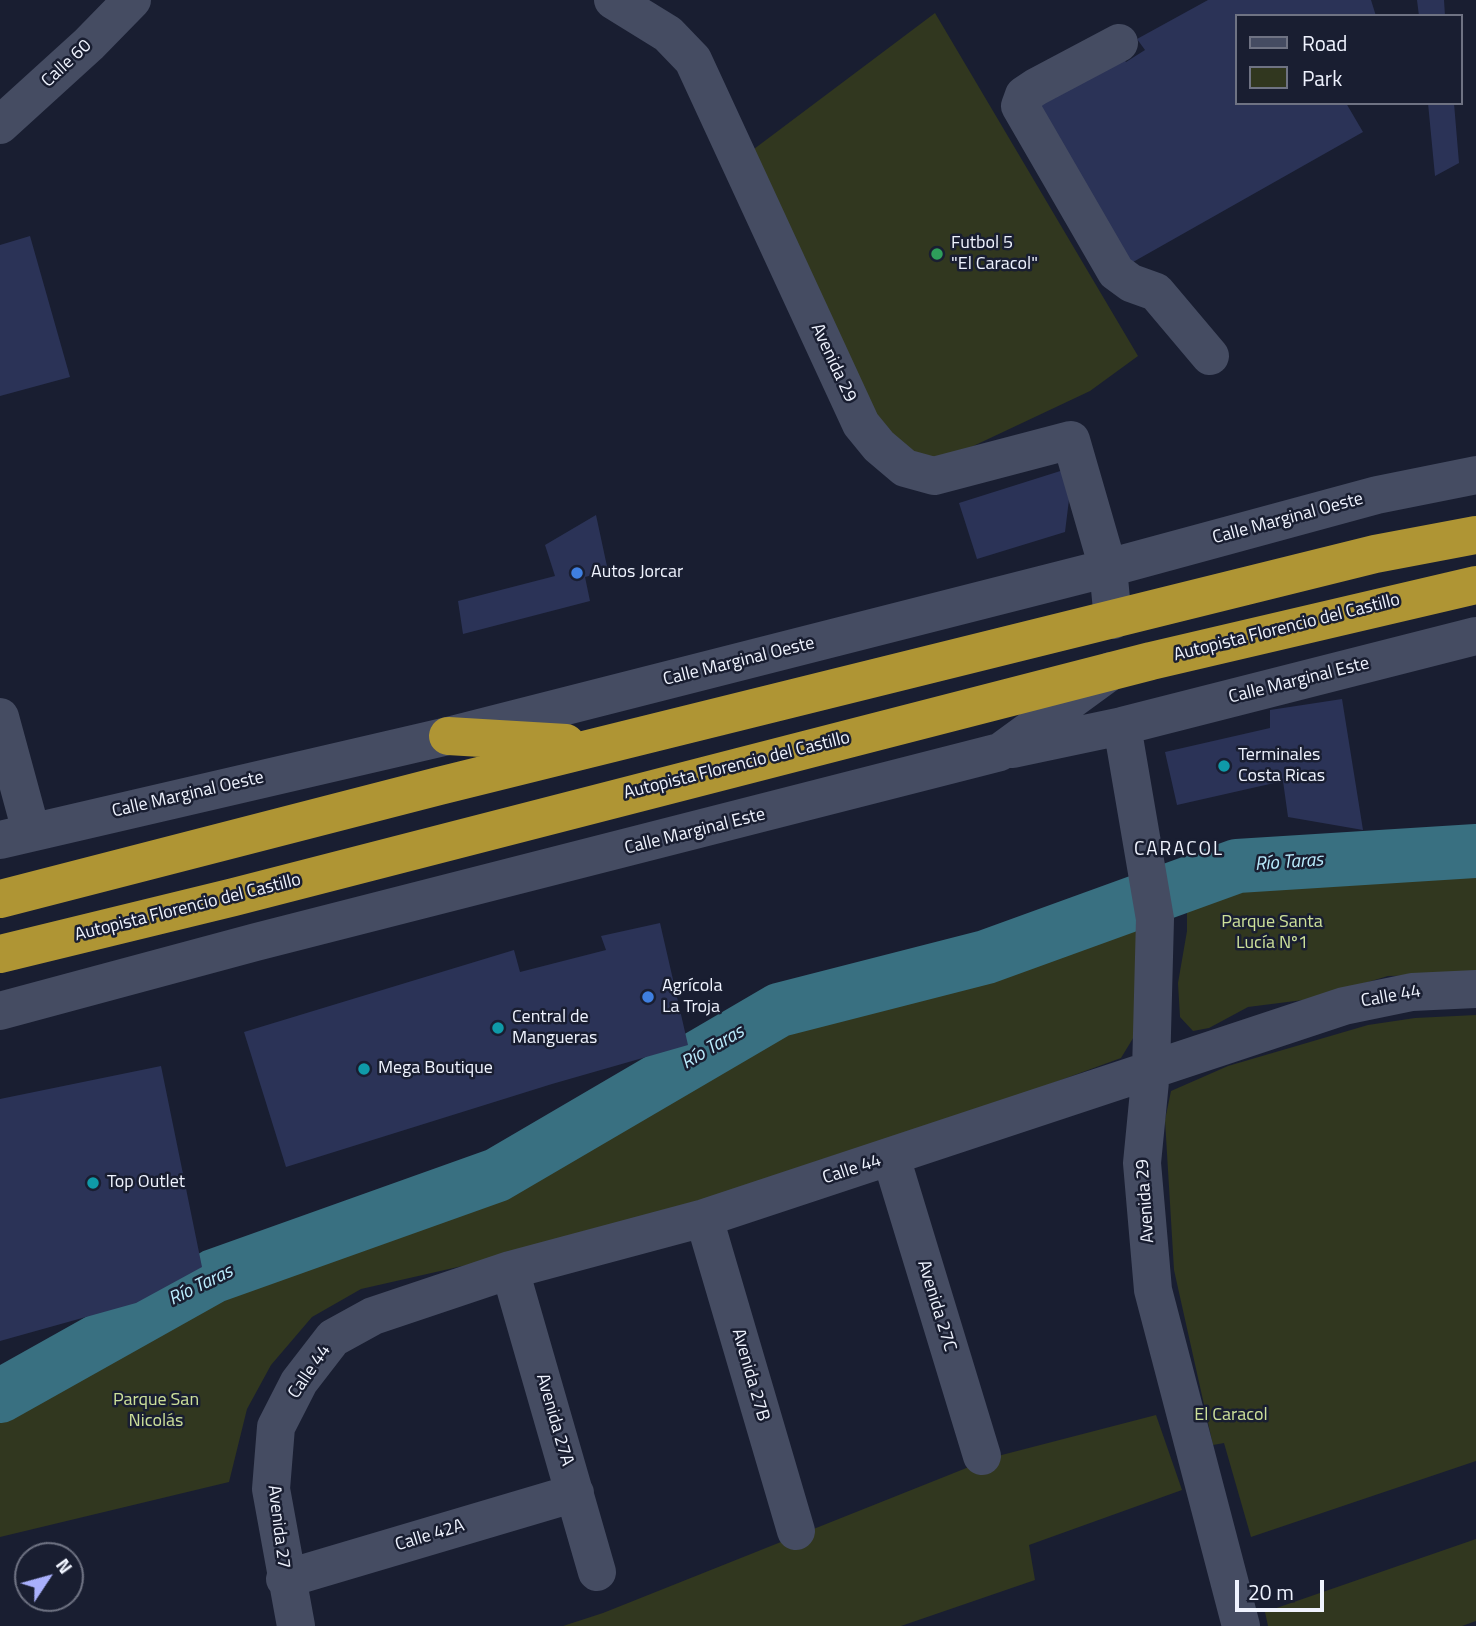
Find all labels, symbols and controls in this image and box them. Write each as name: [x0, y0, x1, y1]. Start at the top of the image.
legend: [1234, 14, 1462, 105]
text: Road: [1302, 27, 1347, 59]
street label: Calle 60: [38, 36, 96, 92]
text: Park: [1302, 62, 1342, 94]
place label: Futbol 5 "El Caracol": [951, 233, 1038, 276]
marker: Futbol 5 "El Caracol": [929, 246, 945, 262]
street label: Avenida 29: [805, 320, 861, 406]
street label: Calle Marginal Oeste: [1210, 488, 1366, 550]
place label: Autos Jorcar: [591, 562, 683, 584]
marker: Autos Jorcar: [569, 565, 585, 581]
street label: Autopista Florencio del Castillo: [1172, 589, 1402, 667]
street label: Calle Marginal Oeste: [661, 633, 817, 691]
street label: Calle Marginal Este: [1226, 653, 1372, 709]
street label: Autopista Florencio del Castillo: [622, 727, 852, 805]
place label: Terminales Costa Ricas: [1238, 745, 1325, 788]
marker: Terminales Costa Ricas: [1216, 758, 1232, 774]
street label: Calle Marginal Oeste: [110, 767, 266, 823]
street label: Calle Marginal Este: [622, 804, 768, 860]
district label: CARACOL: [1135, 839, 1223, 861]
water label: Río Taras: [1254, 849, 1324, 877]
street label: Autopista Florencio del Castillo: [73, 869, 303, 947]
park label: Parque Santa Lucía Nº1: [1221, 912, 1323, 954]
place label: Agrícola La Troja: [662, 976, 722, 1018]
street label: Calle 44: [1359, 981, 1423, 1013]
marker: Agrícola La Troja: [640, 989, 656, 1005]
place label: Central de Mangueras: [512, 1007, 597, 1050]
marker: Central de Mangueras: [490, 1020, 506, 1036]
water label: Río Taras: [678, 1021, 748, 1075]
place label: Mega Boutique: [378, 1058, 493, 1080]
marker: Mega Boutique: [356, 1061, 372, 1077]
street label: Calle 44: [820, 1150, 884, 1190]
street label: Avenida 29: [1132, 1158, 1160, 1244]
place label: Top Outlet: [107, 1172, 185, 1194]
marker: Top Outlet: [85, 1175, 101, 1191]
street label: Avenida 27C: [912, 1258, 960, 1354]
water label: Río Taras: [165, 1261, 237, 1311]
street label: Avenida 27B: [726, 1326, 774, 1424]
street label: Calle 44: [284, 1341, 336, 1403]
street label: Avenida 27A: [531, 1371, 577, 1469]
park label: Parque San Nicolás: [113, 1390, 199, 1432]
park label: El Caracol: [1194, 1405, 1268, 1427]
street label: Avenida 27: [262, 1484, 294, 1570]
street label: Calle 42A: [393, 1515, 467, 1557]
north arrow: [14, 1542, 84, 1612]
text: N: [49, 1552, 80, 1579]
scale bar: [1238, 1566, 1327, 1610]
text: 20 m: [1248, 1576, 1294, 1608]

